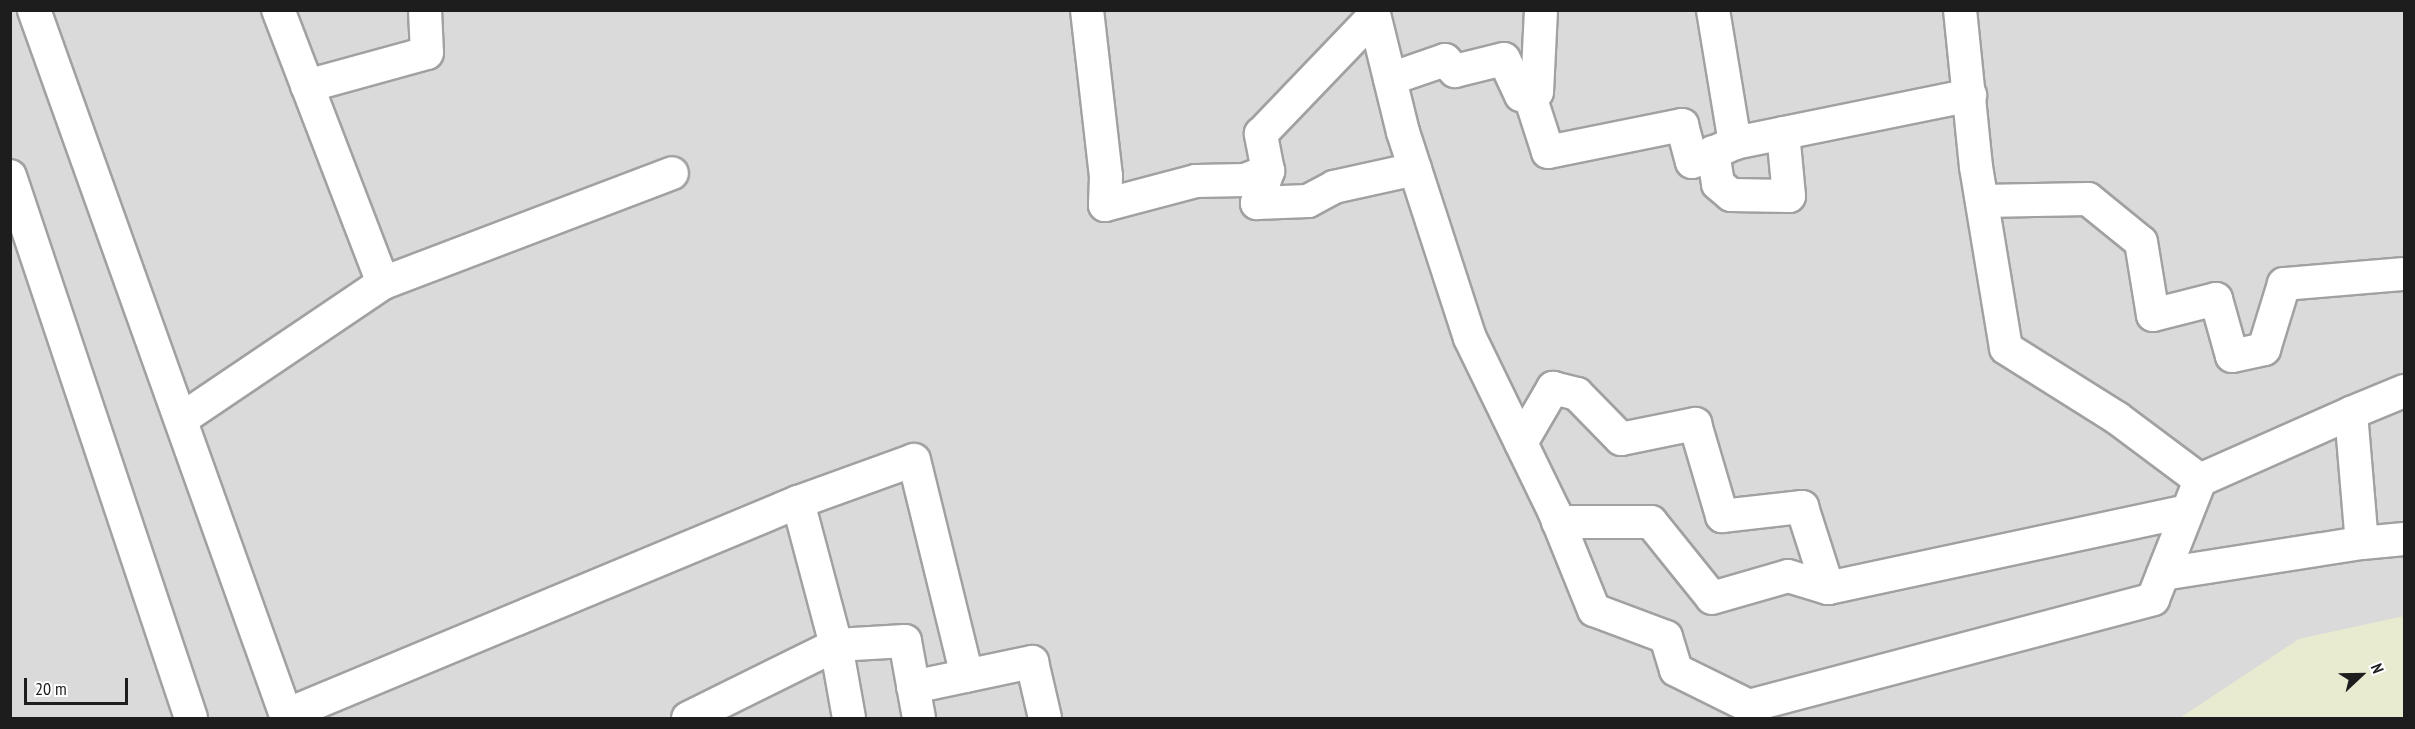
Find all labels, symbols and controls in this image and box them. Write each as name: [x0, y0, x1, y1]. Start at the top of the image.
north arrow: [2331, 645, 2391, 705]
text: N: [2367, 660, 2389, 676]
scale bar: [27, 666, 130, 704]
text: 20 m: [35, 677, 67, 700]

